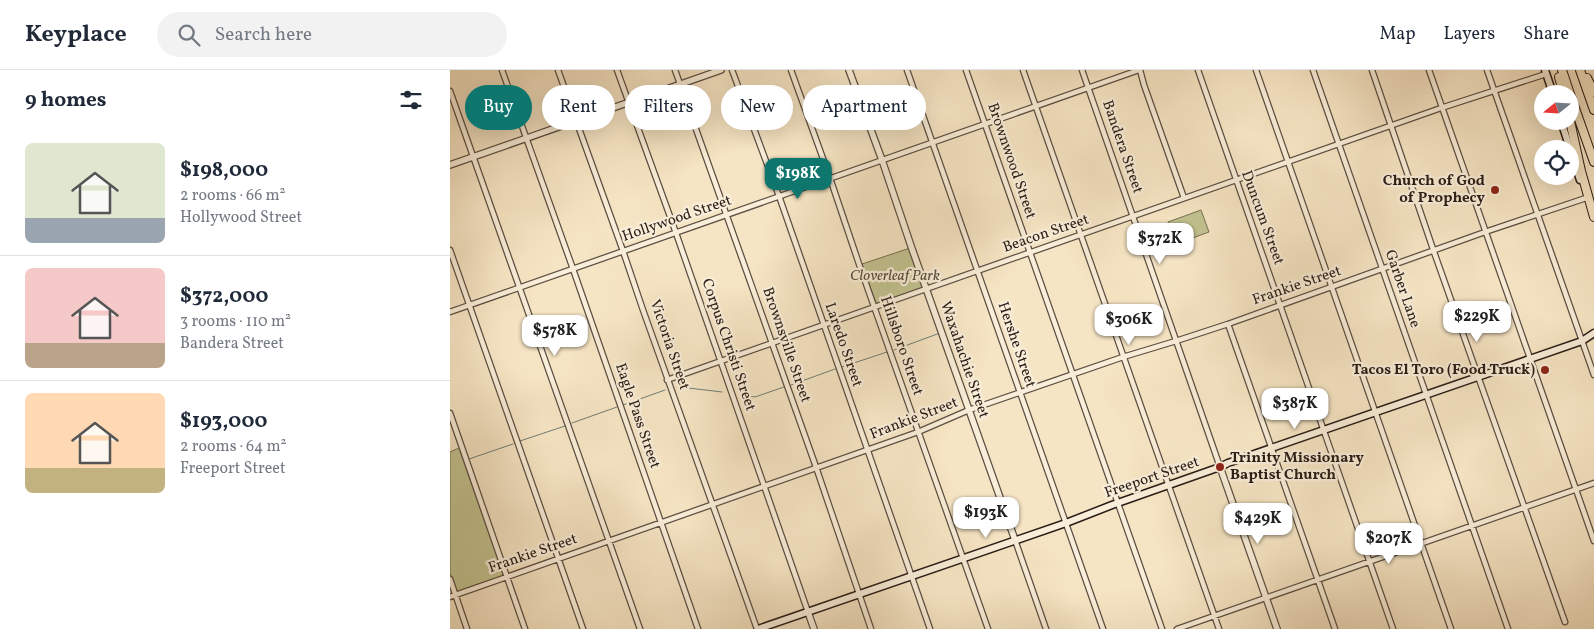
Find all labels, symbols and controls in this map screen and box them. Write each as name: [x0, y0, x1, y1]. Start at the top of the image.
search box: [157, 12, 507, 57]
text: Keyplace: [25, 18, 127, 52]
icon: search: [175, 21, 203, 49]
text: Search here: [215, 22, 312, 48]
text: Map: [1379, 22, 1415, 47]
text: Layers: [1443, 22, 1495, 47]
text: Share: [1523, 22, 1569, 47]
chip: Buy: [465, 85, 532, 130]
chip: Rent: [542, 85, 615, 130]
chip: Filters: [625, 85, 711, 130]
chip: New: [721, 85, 793, 130]
chip: Apartment: [803, 85, 926, 130]
north arrow: [1534, 85, 1579, 130]
map controls: [1534, 85, 1579, 185]
text: 9 homes: [25, 86, 106, 115]
icon: filters: [397, 86, 425, 114]
street label: Bandera Street: [1096, 98, 1148, 196]
street label: Brownwood Street: [981, 100, 1041, 222]
button: locate: [1534, 140, 1579, 185]
text: $198,000: [180, 156, 268, 185]
pin: $198K: [763, 158, 833, 200]
icon: home: [65, 163, 125, 223]
text: $198K: [776, 163, 820, 185]
street label: Duncum Street: [1235, 168, 1289, 268]
place label: Church of God of Prophecy: [1383, 171, 1486, 209]
marker: Church of God of Prophecy: [1489, 184, 1501, 196]
text: 2 rooms · 66 m²: [180, 185, 286, 207]
street label: Hollywood Street: [619, 190, 735, 248]
text: Hollywood Street: [180, 207, 302, 229]
street label: Beacon Street: [1000, 209, 1092, 259]
pin: $372K: [1125, 222, 1195, 265]
text: $372K: [1138, 228, 1182, 250]
street label: Garber Lane: [1379, 247, 1425, 331]
street label: Frankie Street: [1250, 261, 1344, 311]
park label: Cloverleaf Park: [850, 266, 940, 287]
street label: Corpus Christi Street: [696, 276, 760, 414]
text: $372,000: [180, 282, 268, 311]
street label: Brownsville Street: [756, 284, 816, 406]
icon: home: [65, 288, 125, 348]
street label: Hillsboro Street: [874, 293, 928, 399]
street label: Victoria Street: [644, 297, 694, 393]
street label: Waxahachie Street: [934, 299, 994, 421]
street label: Hershe Street: [992, 299, 1040, 391]
street label: Laredo Street: [819, 300, 867, 390]
pin: $229K: [1442, 300, 1512, 343]
pin: $306K: [1094, 304, 1164, 346]
text: $229K: [1454, 306, 1500, 328]
text: $306K: [1105, 309, 1153, 331]
text: 3 rooms · 110 m²: [180, 311, 291, 333]
pin: $578K: [520, 314, 590, 357]
text: $578K: [533, 320, 577, 342]
text: Bandera Street: [180, 333, 284, 355]
place label: Tacos El Toro (Food Truck): [1352, 360, 1535, 381]
street label: Eagle Pass Street: [609, 361, 665, 471]
marker: Tacos El Toro (Food Truck): [1539, 364, 1551, 376]
pin: $387K: [1260, 388, 1330, 430]
street label: Frankie Street: [867, 393, 961, 445]
text: $387K: [1272, 393, 1318, 415]
text: $193,000: [180, 407, 268, 436]
icon: home: [65, 413, 125, 473]
text: 2 rooms · 64 m²: [180, 436, 287, 458]
place label: Trinity Missionary Baptist Church: [1230, 448, 1365, 486]
street label: Freeport Street: [1102, 452, 1202, 504]
text: Freeport Street: [180, 458, 286, 480]
marker: Trinity Missionary Baptist Church: [1214, 461, 1226, 473]
pin: $193K: [951, 496, 1021, 539]
text: $193K: [964, 502, 1008, 524]
pin: $429K: [1223, 502, 1293, 545]
text: $429K: [1234, 508, 1282, 530]
pin: $207K: [1354, 522, 1424, 565]
text: $207K: [1366, 528, 1412, 550]
street label: Frankie Street: [486, 529, 580, 579]

